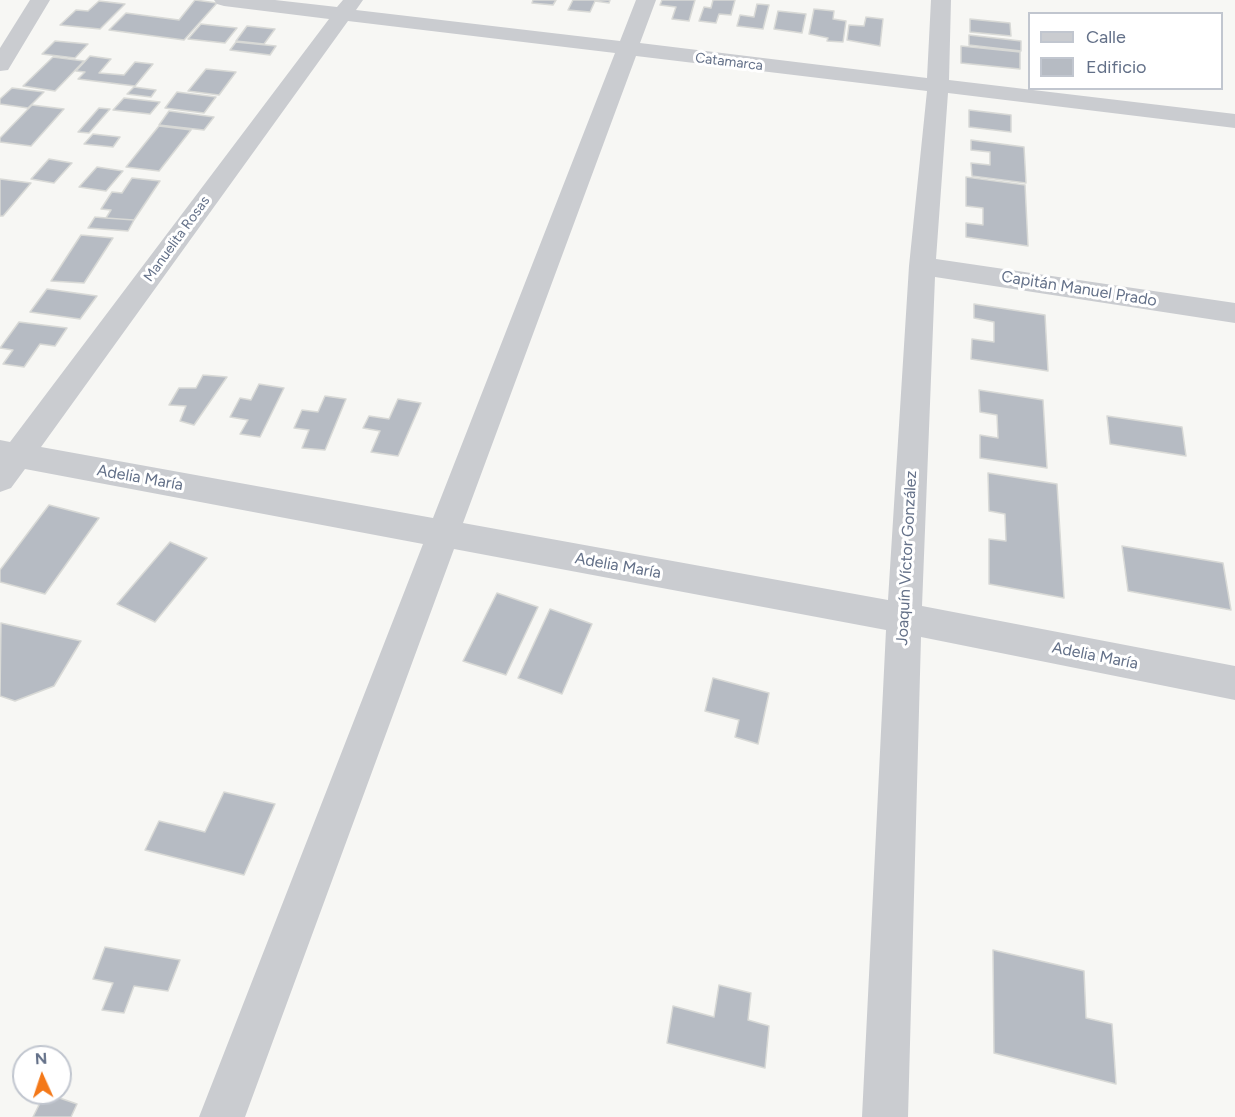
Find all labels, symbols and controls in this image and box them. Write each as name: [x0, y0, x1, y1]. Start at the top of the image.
legend: [1028, 12, 1223, 90]
text: Calle: [1086, 26, 1126, 48]
street label: Catamarca: [694, 50, 764, 74]
text: Edificio: [1086, 56, 1147, 78]
street label: Manuelita Rosas: [140, 193, 214, 285]
street label: Capitán Manuel Prado: [1000, 267, 1158, 311]
street label: Adelia María: [95, 461, 185, 495]
street label: Joaquín Víctor González: [893, 470, 921, 646]
street label: Adelia María: [573, 549, 663, 583]
street label: Adelia María: [1050, 638, 1140, 674]
north arrow: [12, 1045, 72, 1105]
text: N: [34, 1049, 48, 1068]

